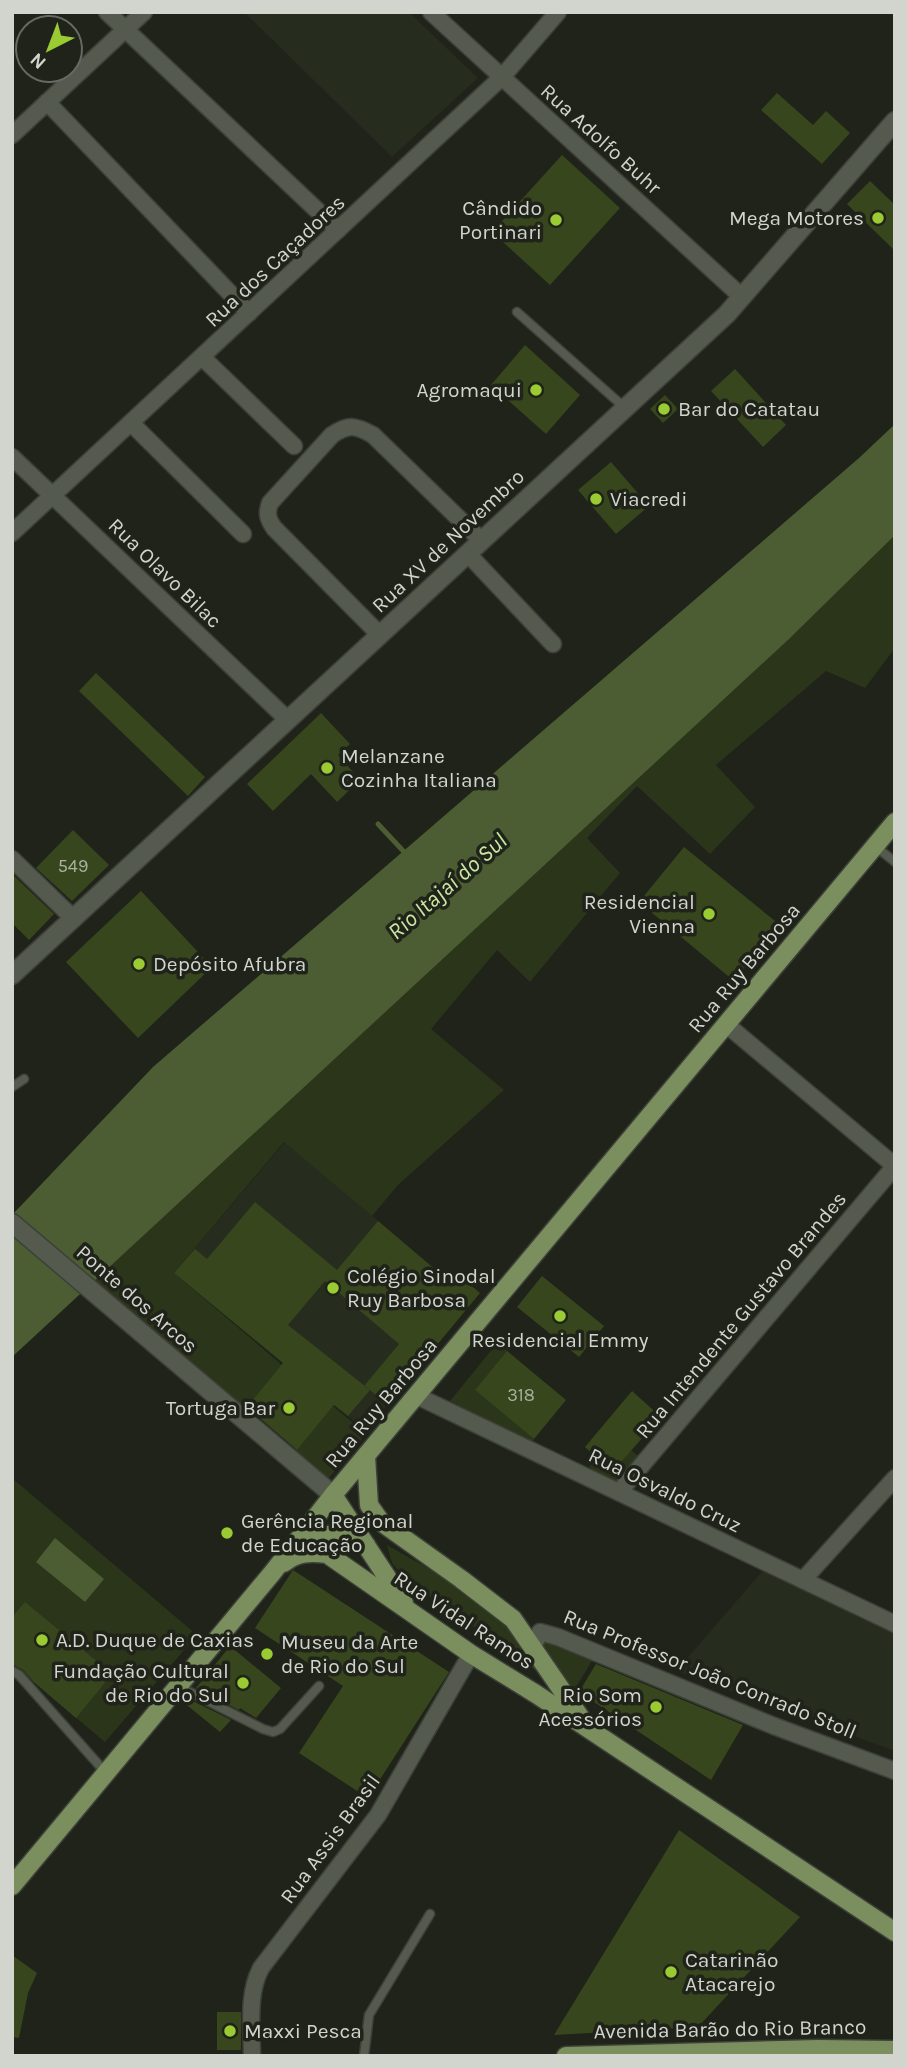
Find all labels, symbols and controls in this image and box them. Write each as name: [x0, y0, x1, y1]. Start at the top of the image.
north arrow: [14, 14, 84, 84]
text: N: [26, 48, 51, 74]
street label: Rua Adolfo Buhr: [536, 79, 666, 200]
street label: Rua dos Caçadores: [200, 190, 350, 332]
place label: Cândido Portinari: [459, 196, 542, 244]
place label: Mega Motores: [729, 206, 864, 230]
marker: Mega Motores: [870, 210, 886, 226]
marker: Cândido Portinari: [548, 212, 564, 228]
place label: Agromaqui: [417, 378, 522, 402]
marker: Agromaqui: [528, 382, 544, 398]
place label: Bar do Catatau: [678, 397, 820, 421]
marker: Bar do Catatau: [656, 401, 672, 417]
street label: Rua XV de Novembro: [367, 464, 529, 618]
place label: Viacredi: [610, 487, 688, 511]
marker: Viacredi: [588, 491, 604, 507]
street label: Rua Olavo Bilac: [104, 513, 226, 633]
place label: Melanzane Cozinha Italiana: [341, 744, 497, 792]
marker: Melanzane Cozinha Italiana: [319, 760, 335, 776]
water label: Rio Itajaí do Sul: [382, 827, 512, 945]
house number: 549: [58, 855, 88, 877]
place label: Residencial Vienna: [584, 890, 695, 938]
street label: Rua Ruy Barbosa: [683, 899, 805, 1037]
marker: Residencial Vienna: [701, 906, 717, 922]
place label: Depósito Afubra: [153, 952, 306, 976]
marker: Depósito Afubra: [131, 956, 147, 972]
street label: Rua Intendente Gustavo Brandes: [631, 1187, 851, 1443]
street label: Ponte dos Arcos: [72, 1240, 202, 1358]
place label: Colégio Sinodal Ruy Barbosa: [347, 1264, 496, 1312]
marker: Colégio Sinodal Ruy Barbosa: [325, 1280, 341, 1296]
marker: Residencial Emmy: [552, 1308, 568, 1324]
place label: Residencial Emmy: [471, 1328, 649, 1352]
street label: Rua Ruy Barbosa: [320, 1334, 442, 1472]
house number: 318: [507, 1384, 535, 1406]
place label: Tortuga Bar: [166, 1396, 275, 1420]
marker: Tortuga Bar: [281, 1400, 297, 1416]
street label: Rua Osvaldo Cruz: [585, 1443, 745, 1537]
place label: Gerência Regional de Educação: [241, 1509, 413, 1557]
marker: Gerência Regional de Educação: [219, 1525, 235, 1541]
street label: Rua Vidal Ramos: [390, 1566, 538, 1674]
street label: Rua Professor João Conrado Stoll: [560, 1604, 860, 1744]
place label: A.D. Duque de Caxias: [56, 1628, 254, 1652]
place label: Museu da Arte de Rio do Sul: [281, 1630, 418, 1678]
marker: A.D. Duque de Caxias: [34, 1632, 50, 1648]
marker: Museu da Arte de Rio do Sul: [259, 1646, 275, 1662]
place label: Fundação Cultural de Rio do Sul: [53, 1659, 229, 1707]
marker: Fundação Cultural de Rio do Sul: [235, 1675, 251, 1691]
place label: Rio Som Acessórios: [538, 1683, 642, 1731]
marker: Rio Som Acessórios: [648, 1699, 664, 1715]
street label: Rua Assis Brasil: [275, 1770, 385, 1908]
place label: Catarinão Atacarejo: [685, 1948, 778, 1996]
marker: Catarinão Atacarejo: [663, 1964, 679, 1980]
street label: Avenida Barão do Rio Branco: [593, 2015, 867, 2043]
place label: Maxxi Pesca: [244, 2019, 362, 2043]
marker: Maxxi Pesca: [222, 2023, 238, 2039]

